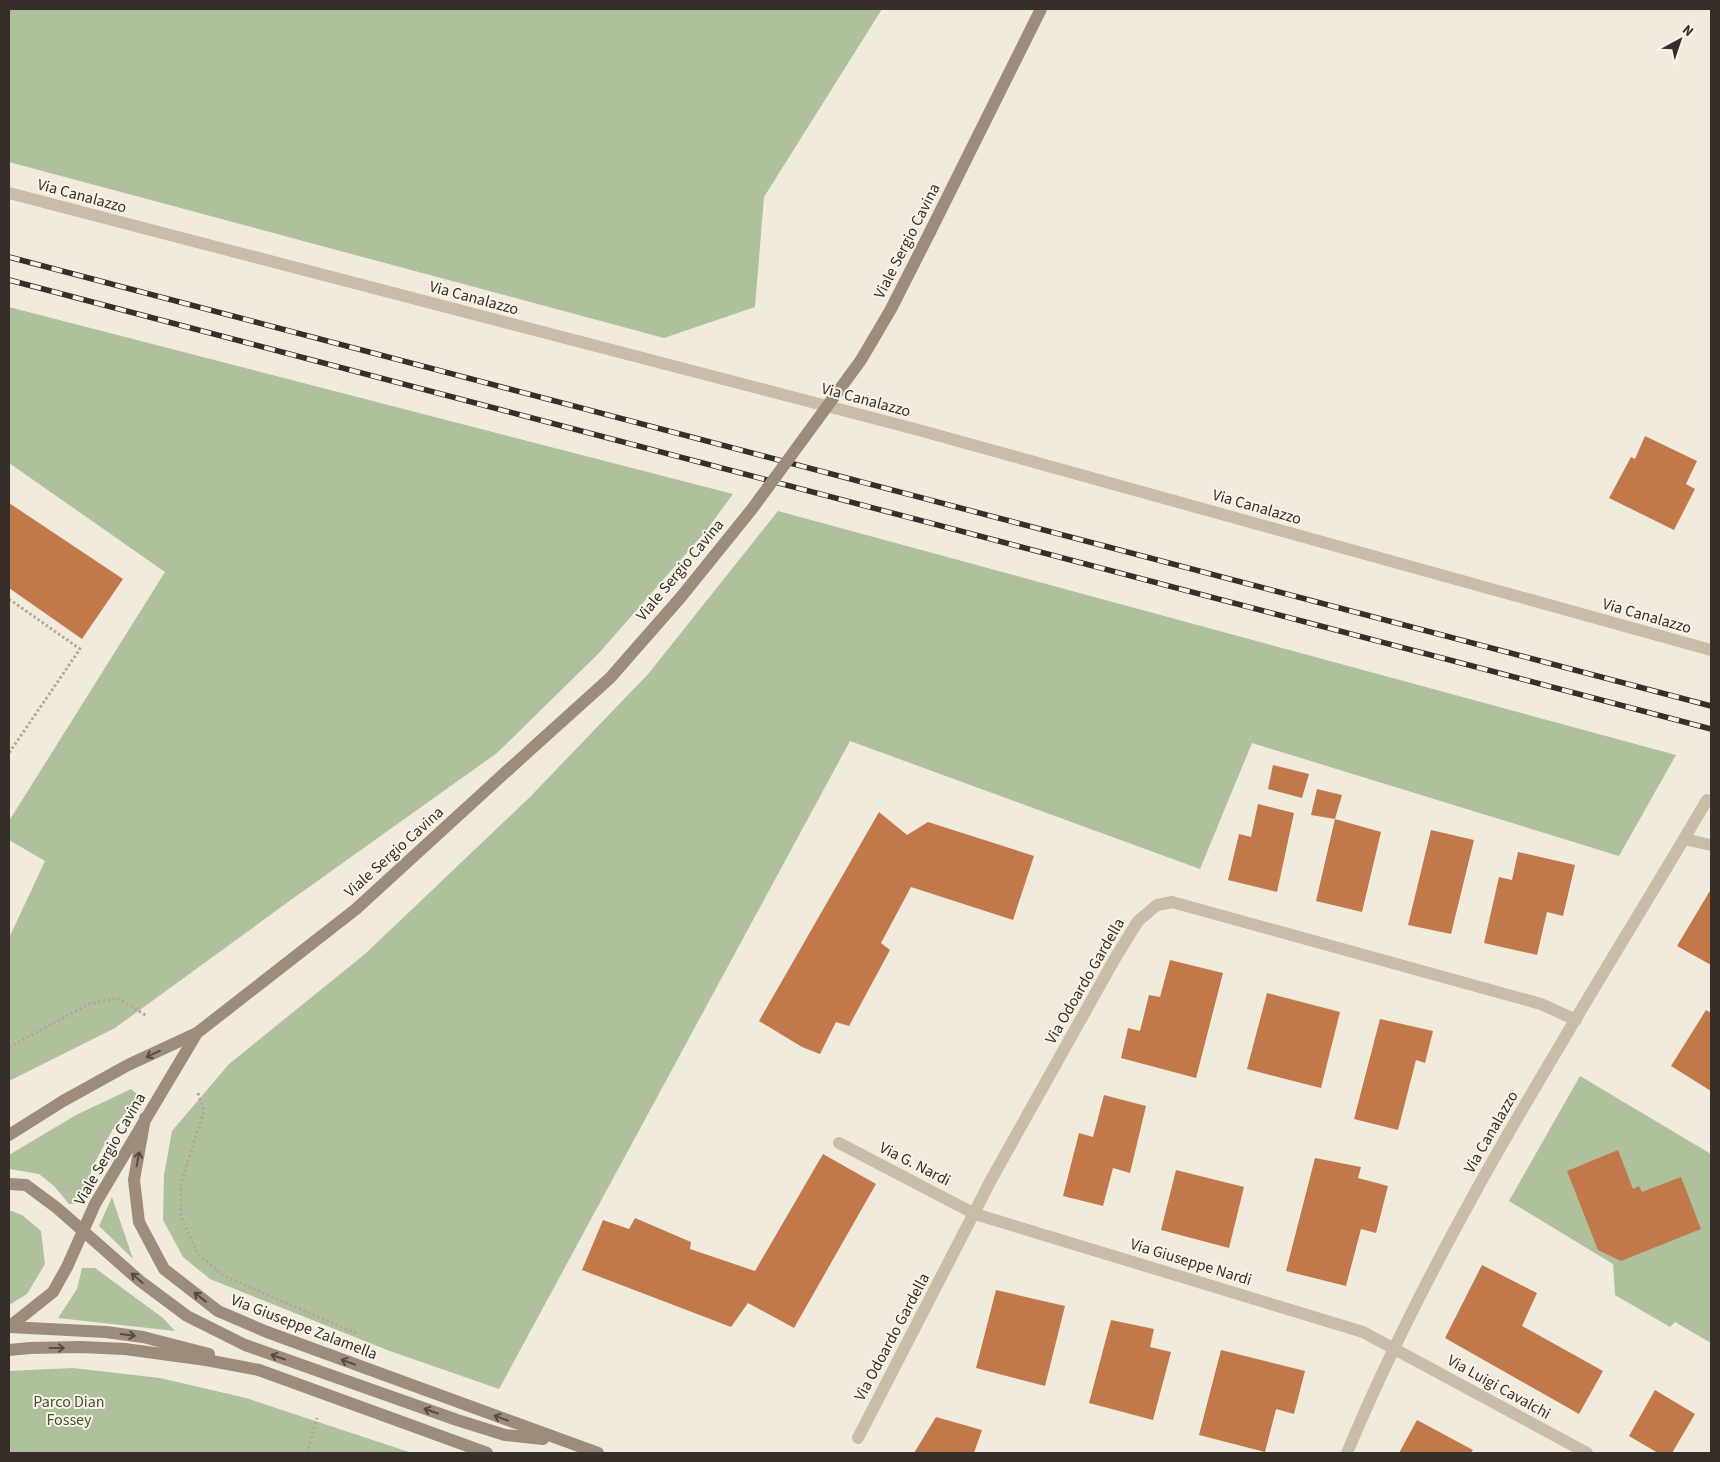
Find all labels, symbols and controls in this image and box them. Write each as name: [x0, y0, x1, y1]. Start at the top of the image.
north arrow: [1655, 15, 1705, 65]
text: N: [1678, 20, 1698, 41]
street label: Via Canalazzo: [35, 174, 129, 218]
street label: Viale Sergio Cavina: [868, 180, 946, 302]
street label: Via Canalazzo: [427, 276, 521, 320]
street label: Via Canalazzo: [819, 378, 913, 422]
street label: Via Canalazzo: [1210, 484, 1304, 530]
street label: Viale Sergio Cavina: [631, 514, 729, 626]
street label: Via Canalazzo: [1600, 593, 1694, 639]
street label: Viale Sergio Cavina: [340, 801, 448, 903]
street label: Via Odoardo Gardella: [1040, 914, 1130, 1048]
one-way arrow: [146, 1049, 161, 1059]
street label: Via Canalazzo: [1459, 1087, 1523, 1177]
street label: Viale Sergio Cavina: [69, 1089, 151, 1209]
street label: Via G. Nardi: [876, 1137, 954, 1191]
one-way arrow: [133, 1152, 143, 1168]
street label: Via Giuseppe Nardi: [1127, 1233, 1255, 1291]
street label: Via Odoardo Gardella: [849, 1269, 935, 1405]
one-way arrow: [130, 1272, 143, 1284]
street label: Via Giuseppe Zalamella: [227, 1289, 381, 1365]
one-way arrow: [194, 1292, 207, 1303]
one-way arrow: [120, 1330, 136, 1340]
one-way arrow: [49, 1343, 65, 1353]
street label: Via Luigi Cavalchi: [1443, 1349, 1555, 1425]
one-way arrow: [270, 1352, 286, 1361]
one-way arrow: [341, 1357, 357, 1366]
park label: Parco Dian Fossey: [33, 1391, 105, 1431]
one-way arrow: [424, 1406, 439, 1415]
one-way arrow: [494, 1413, 509, 1422]

